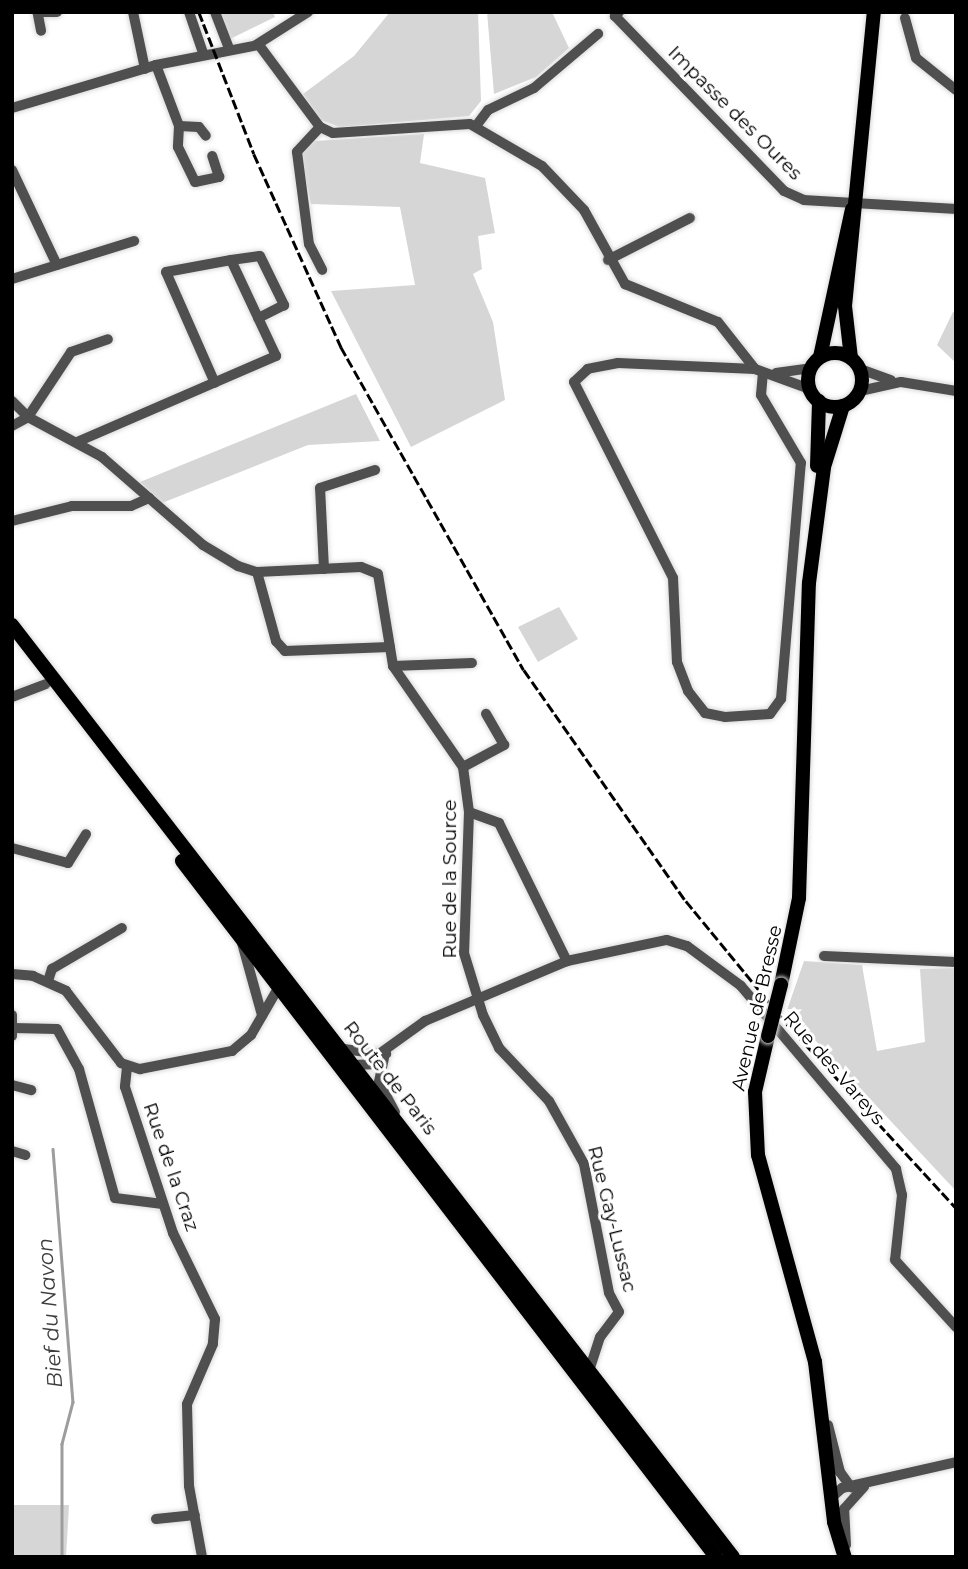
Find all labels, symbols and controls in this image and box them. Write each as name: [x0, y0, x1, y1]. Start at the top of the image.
street label: Impasse des Oures: [663, 41, 807, 185]
street label: Rue de la Source: [439, 799, 461, 959]
street label: Avenue de Bresse: [727, 923, 787, 1093]
street label: Rue des Vareys: [778, 1006, 890, 1130]
street label: Route de Paris: [339, 1017, 441, 1139]
street label: Rue de la Craz: [138, 1100, 204, 1234]
street label: Rue Gay-Lussac: [583, 1143, 641, 1295]
water label: Bief du Navon: [32, 1237, 68, 1389]

